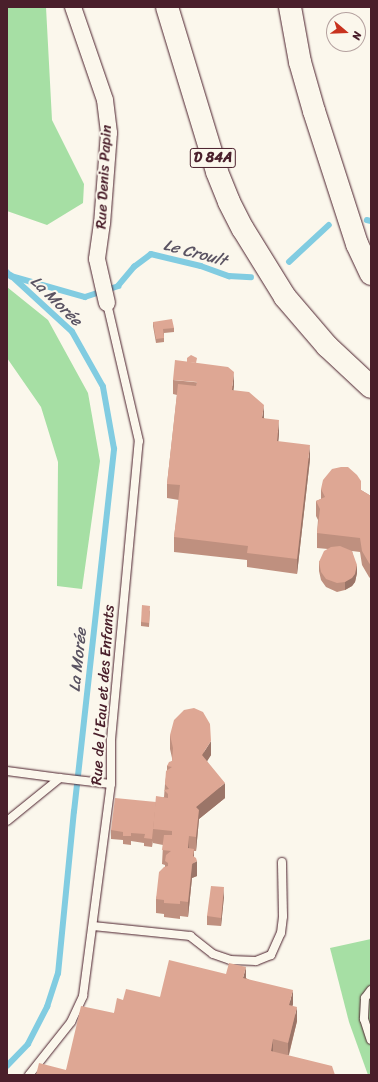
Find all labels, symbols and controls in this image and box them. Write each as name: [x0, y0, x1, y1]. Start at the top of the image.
north arrow: [326, 12, 366, 52]
text: N: [347, 29, 367, 42]
street label: Rue Denis Papin: [92, 124, 116, 230]
road number: D 84A: [189, 146, 237, 170]
water label: Le Croult: [162, 235, 228, 271]
water label: La Morée: [26, 272, 86, 330]
street label: Rue de l'Eau et des Enfants: [88, 603, 118, 787]
water label: La Morée: [65, 627, 91, 693]

